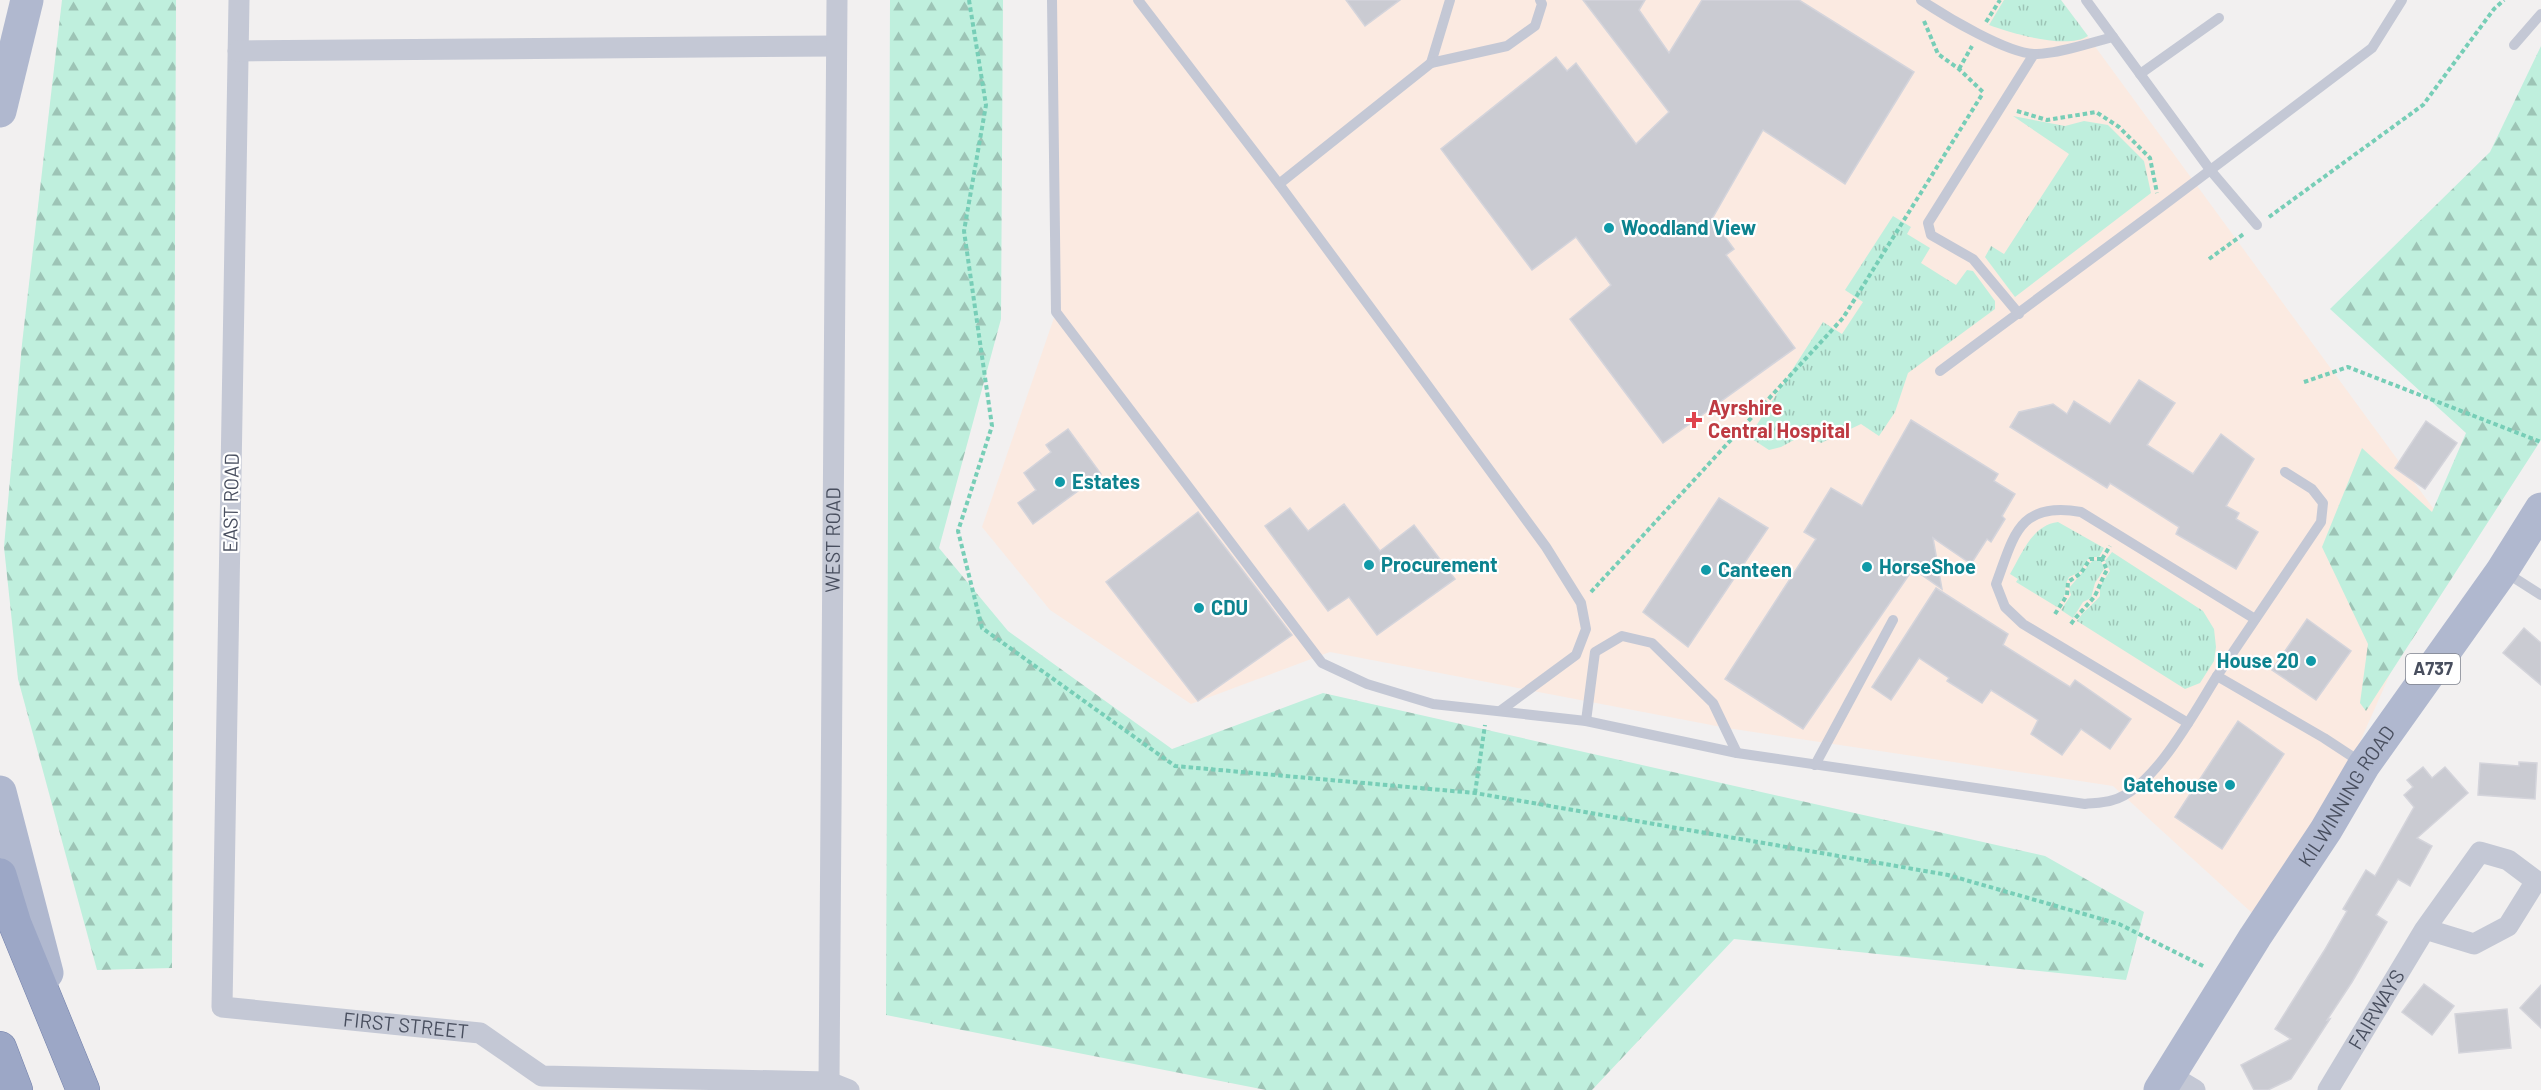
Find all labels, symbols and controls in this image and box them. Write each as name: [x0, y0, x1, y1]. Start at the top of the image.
place label: Woodland View: [1621, 215, 1756, 239]
marker: Woodland View: [1602, 221, 1616, 235]
place label: Ayrshire Central Hospital: [1708, 395, 1850, 442]
marker: Ayrshire Central Hospital: [1685, 411, 1703, 429]
street label: EAST ROAD: [217, 453, 243, 553]
place label: Estates: [1072, 469, 1140, 493]
marker: Estates: [1053, 475, 1067, 489]
street label: WEST ROAD: [820, 487, 844, 593]
place label: Procurement: [1381, 552, 1498, 576]
place label: HorseShoe: [1879, 554, 1976, 578]
place label: Canteen: [1718, 557, 1792, 581]
marker: Procurement: [1362, 558, 1376, 572]
marker: HorseShoe: [1860, 560, 1874, 574]
marker: Canteen: [1699, 563, 1713, 577]
place label: CDU: [1211, 595, 1248, 619]
marker: CDU: [1192, 601, 1206, 615]
place label: House 20: [2217, 648, 2299, 672]
marker: House 20: [2304, 654, 2318, 668]
road number: A737: [2406, 654, 2460, 684]
street label: KILWINNING ROAD: [2292, 721, 2399, 871]
place label: Gatehouse: [2123, 772, 2218, 796]
marker: Gatehouse: [2223, 778, 2237, 792]
street label: FAIRWAYS: [2342, 965, 2409, 1053]
street label: FIRST STREET: [342, 1006, 470, 1043]

